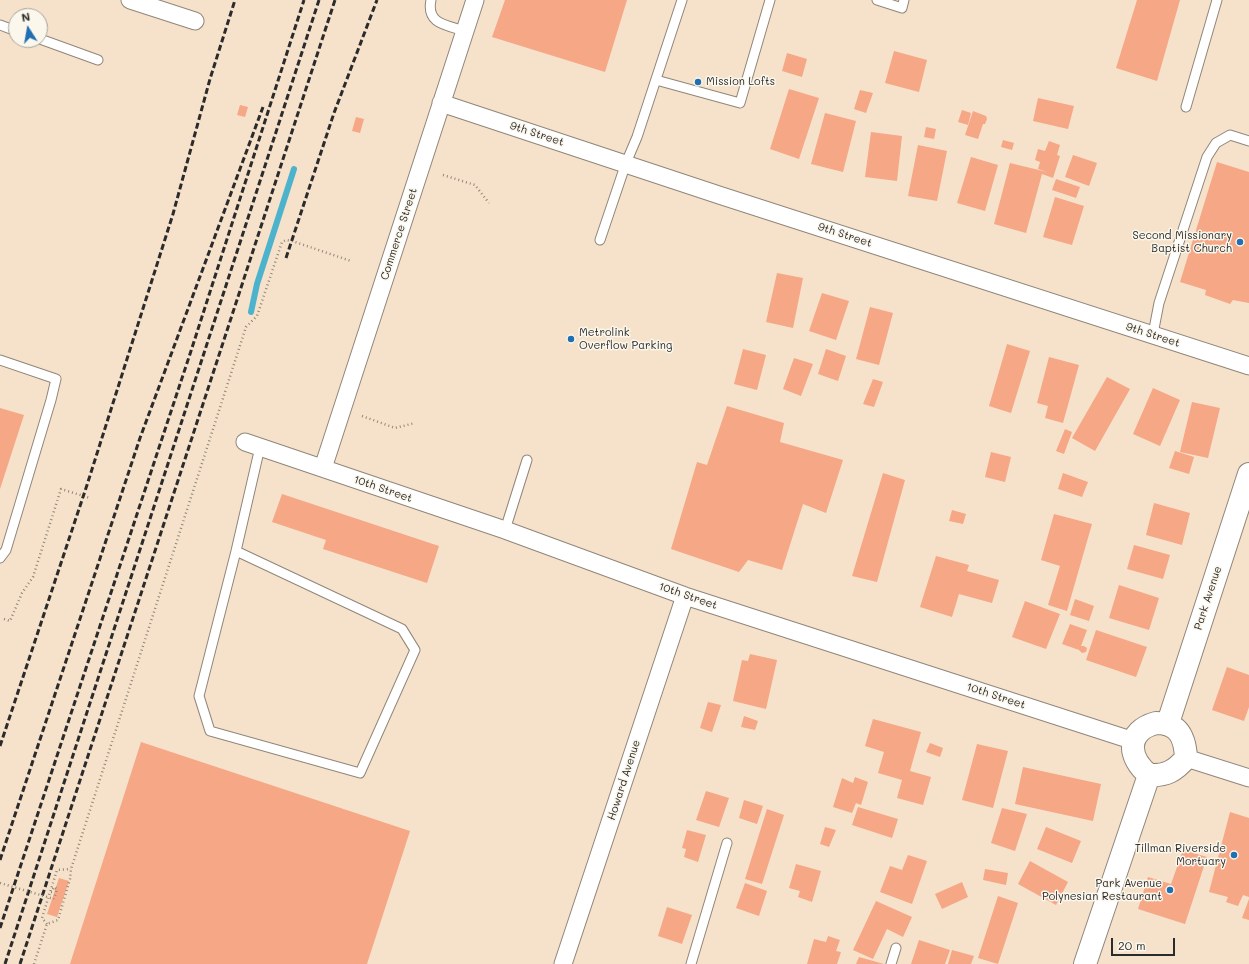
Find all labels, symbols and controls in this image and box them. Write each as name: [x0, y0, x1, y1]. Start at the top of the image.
north arrow: [8, 8, 48, 48]
text: N: [20, 9, 31, 25]
place label: Mission Lofts: [706, 75, 775, 89]
marker: Mission Lofts: [693, 77, 703, 87]
street label: 9th Street: [508, 119, 566, 149]
street label: Commerce Street: [378, 186, 420, 282]
street label: 9th Street: [816, 220, 874, 250]
place label: Second Missionary Baptist Church: [1132, 229, 1232, 255]
marker: Second Missionary Baptist Church: [1235, 237, 1245, 247]
street label: 9th Street: [1124, 320, 1182, 350]
place label: Metrolink Overflow Parking: [579, 326, 672, 352]
marker: Metrolink Overflow Parking: [566, 334, 576, 344]
street label: 10th Street: [352, 473, 414, 505]
street label: Park Avenue: [1191, 564, 1225, 632]
street label: 10th Street: [657, 580, 719, 612]
street label: 10th Street: [965, 680, 1027, 712]
street label: Howard Avenue: [605, 738, 643, 822]
place label: Tillman Riverside Mortuary: [1135, 842, 1226, 868]
marker: Tillman Riverside Mortuary: [1229, 850, 1239, 860]
place label: Park Avenue Polynesian Restaurant: [1042, 877, 1162, 903]
marker: Park Avenue Polynesian Restaurant: [1165, 885, 1175, 895]
scale bar: [1113, 930, 1177, 956]
text: 20 m: [1118, 937, 1146, 953]

